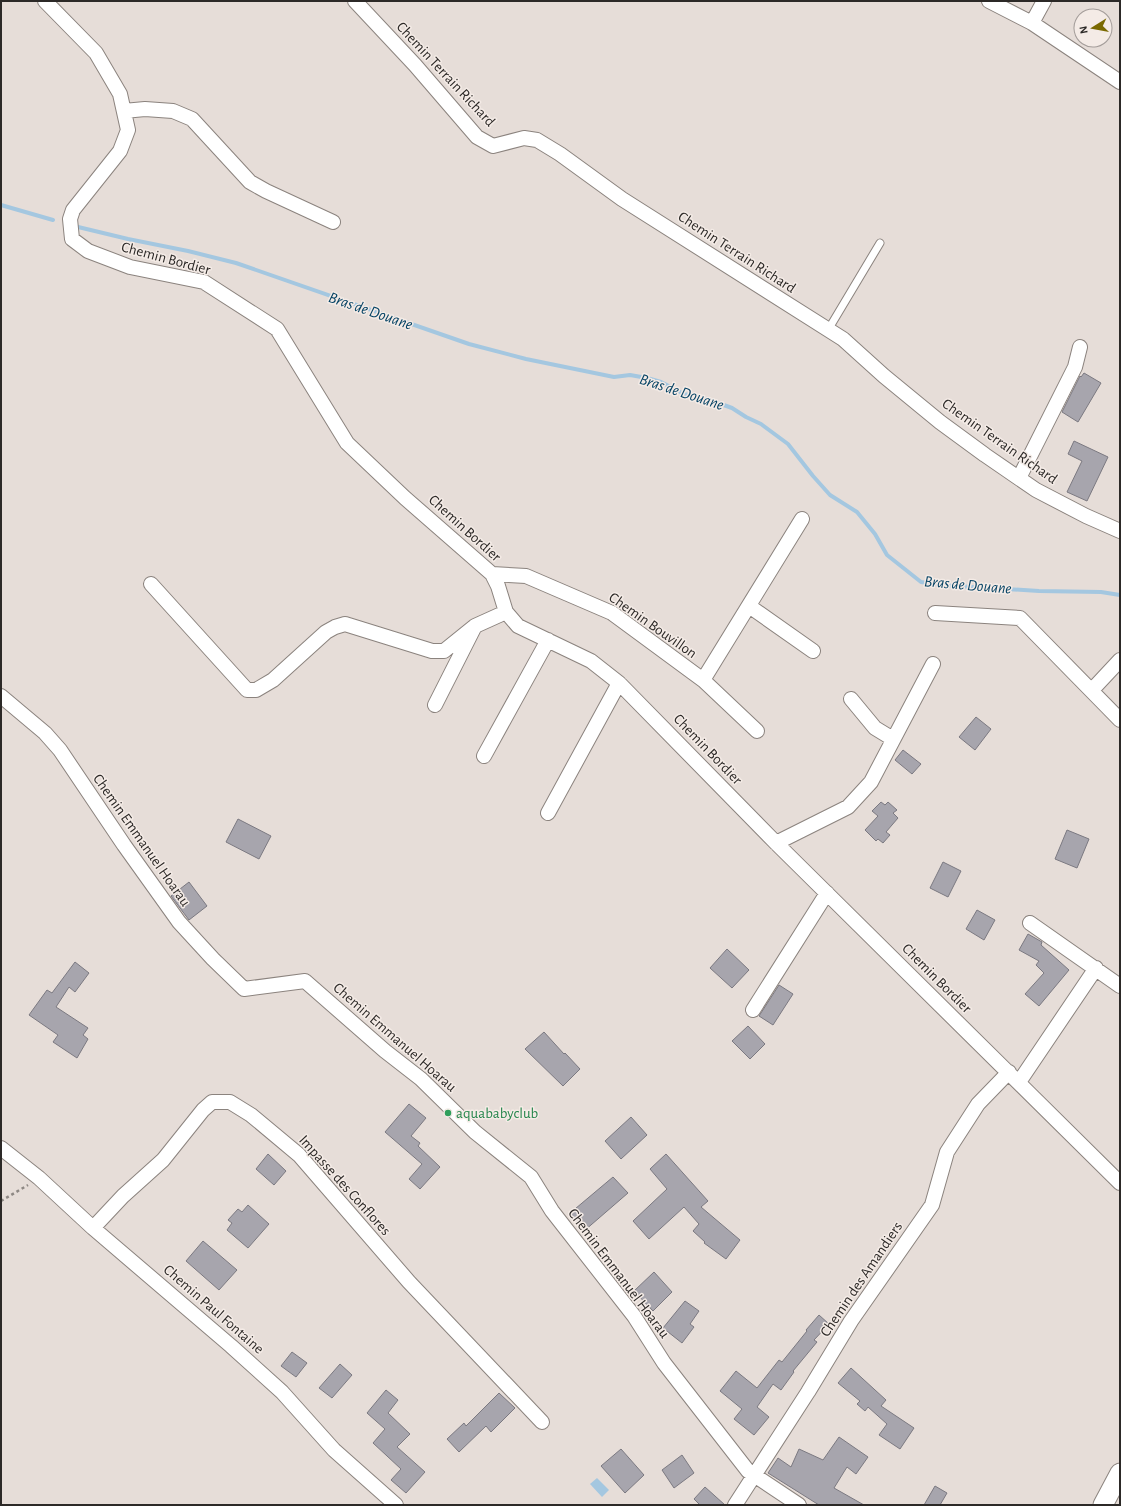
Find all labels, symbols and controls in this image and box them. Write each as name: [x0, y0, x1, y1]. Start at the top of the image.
north arrow: [1073, 8, 1113, 48]
street label: Chemin Terrain Richard: [393, 19, 498, 130]
text: N: [1078, 25, 1090, 35]
street label: Chemin Terrain Richard: [675, 209, 798, 296]
street label: Chemin Bordier: [120, 239, 212, 278]
water label: Bras de Douane: [327, 289, 415, 333]
water label: Bras de Douane: [638, 371, 726, 413]
street label: Chemin Terrain Richard: [939, 396, 1060, 487]
street label: Chemin Bordier: [426, 492, 504, 565]
water label: Bras de Douane: [924, 573, 1012, 597]
street label: Chemin Bouvillon: [606, 590, 699, 661]
street label: Chemin Bordier: [670, 711, 745, 788]
street label: Chemin Emmanuel Hoarau: [90, 771, 193, 910]
street label: Chemin Bordier: [899, 941, 974, 1016]
street label: Chemin Emmanuel Hoarau: [330, 980, 459, 1095]
place label: aquababyclub: [456, 1106, 539, 1121]
marker: aquababyclub: [443, 1108, 453, 1118]
street label: Impasse des Conflores: [296, 1132, 393, 1238]
street label: Chemin Emmanuel Hoarau: [565, 1206, 672, 1341]
street label: Chemin des Amandiers: [817, 1219, 905, 1339]
street label: Chemin Paul Fontaine: [161, 1262, 267, 1357]

